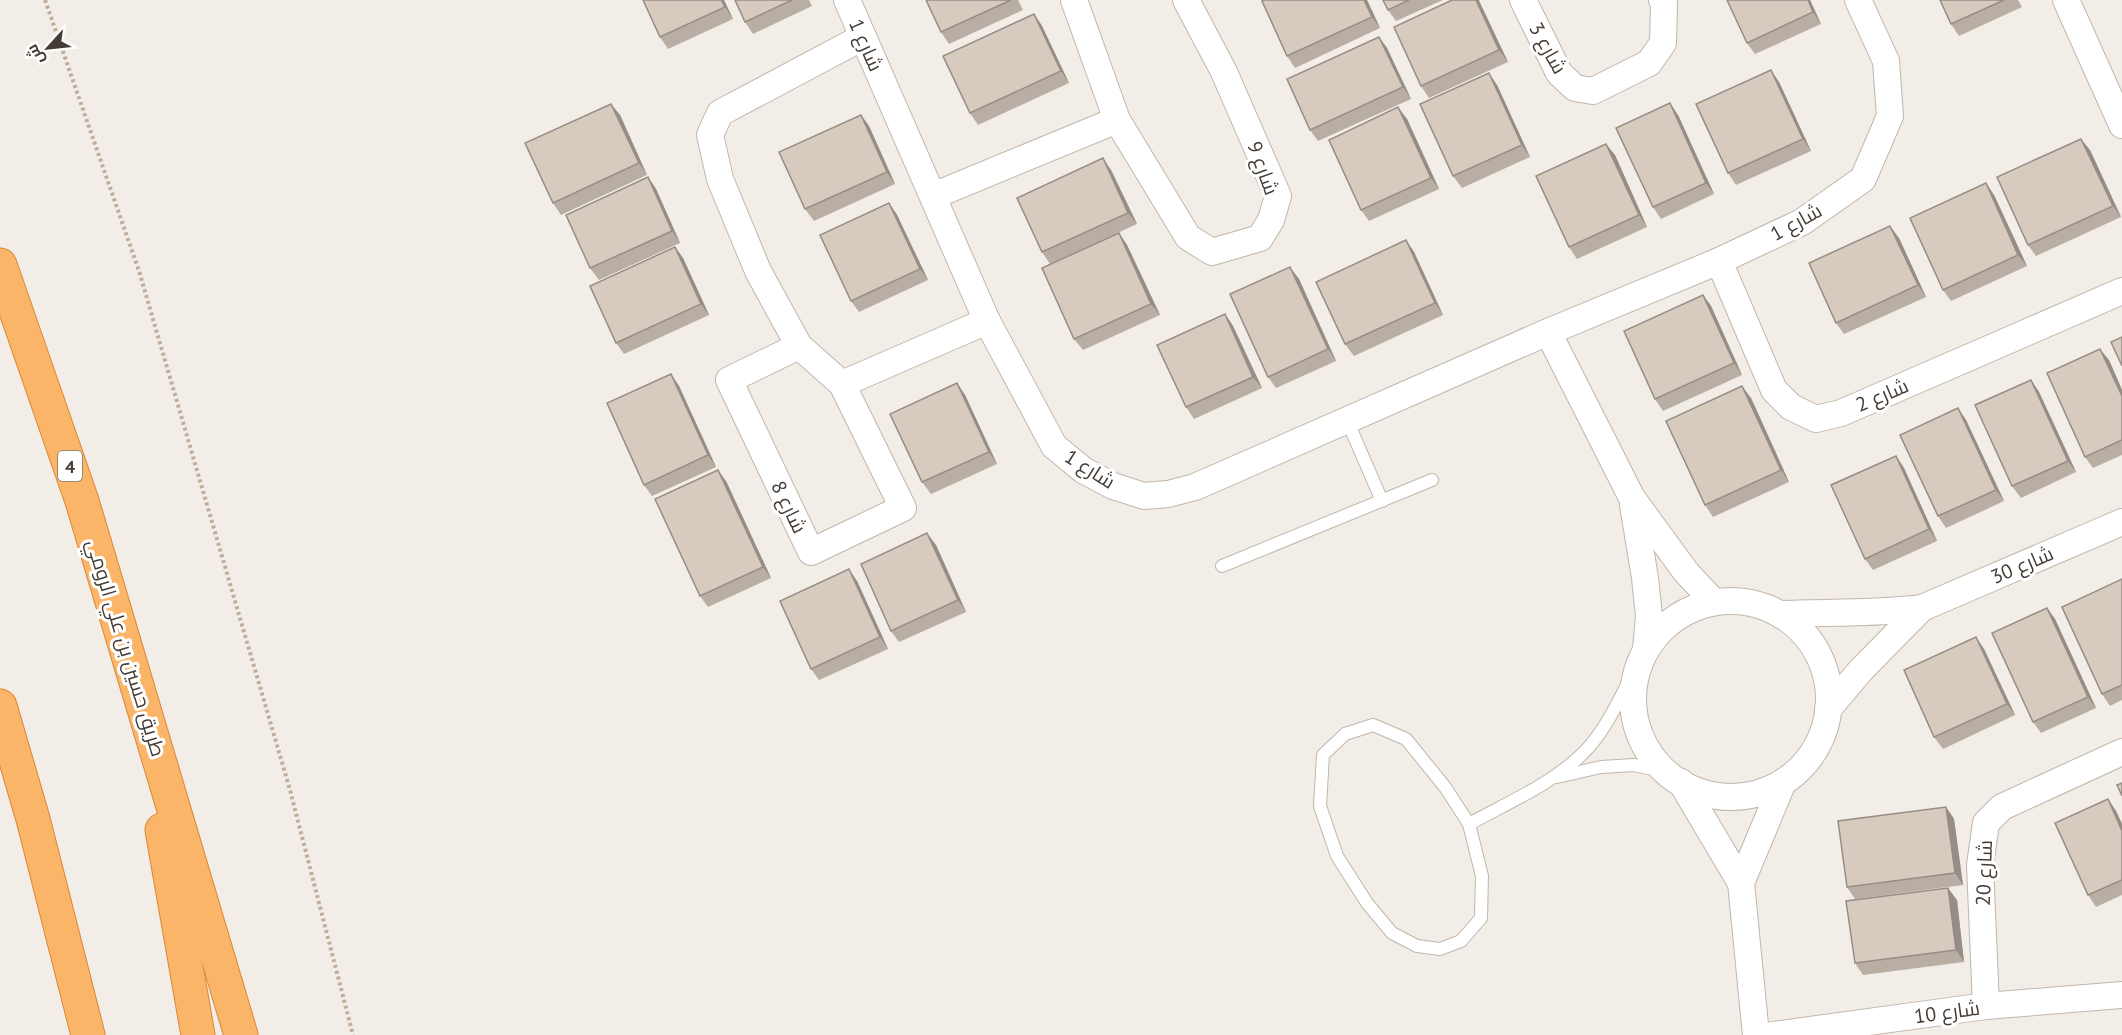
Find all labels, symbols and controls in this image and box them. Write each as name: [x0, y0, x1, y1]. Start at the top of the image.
street label: شارع 1: [842, 15, 889, 76]
north arrow: [18, 18, 78, 78]
street label: شارع 3: [1522, 18, 1573, 79]
text: ش: [21, 41, 48, 68]
street label: شارع 9: [1240, 138, 1285, 199]
street label: شارع 1: [1766, 197, 1827, 248]
street label: شارع 2: [1852, 372, 1913, 419]
street label: شارع 1: [1059, 443, 1120, 495]
road number: 4: [58, 451, 82, 481]
street label: شارع 8: [764, 477, 813, 538]
street label: طريق حسين بن علي الرومي: [78, 536, 171, 761]
street label: شارع 30: [1987, 540, 2058, 591]
street label: شارع 20: [1970, 840, 1999, 906]
street label: شارع 10: [1913, 995, 1982, 1030]

